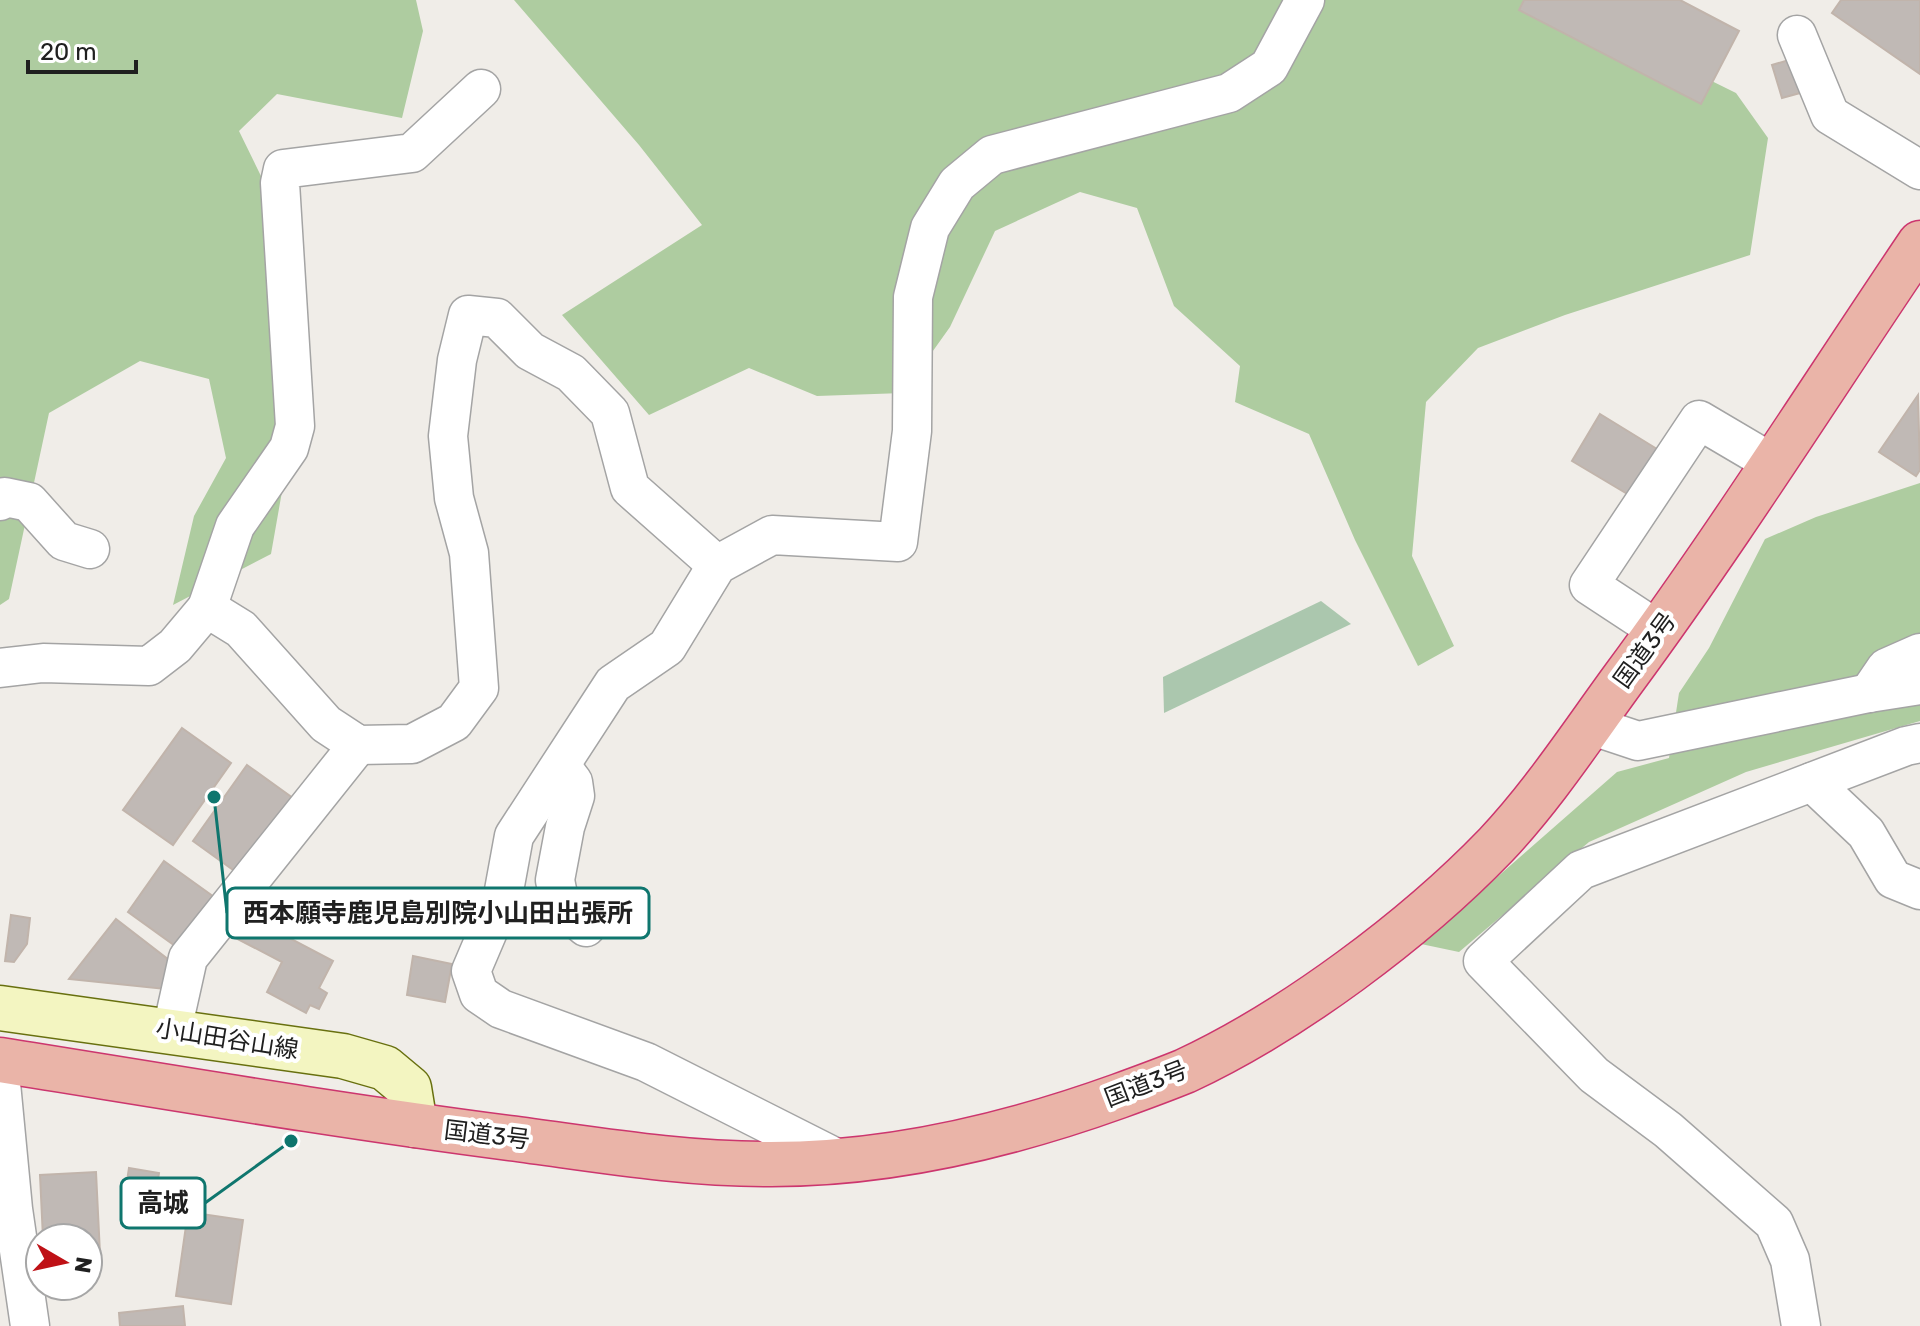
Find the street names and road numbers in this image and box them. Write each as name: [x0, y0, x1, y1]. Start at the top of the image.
street label: 国道3号: [1608, 607, 1682, 693]
street label: 小山田谷山線: [154, 1014, 300, 1064]
street label: 国道3号: [1101, 1055, 1191, 1113]
street label: 国道3号: [442, 1116, 532, 1154]

